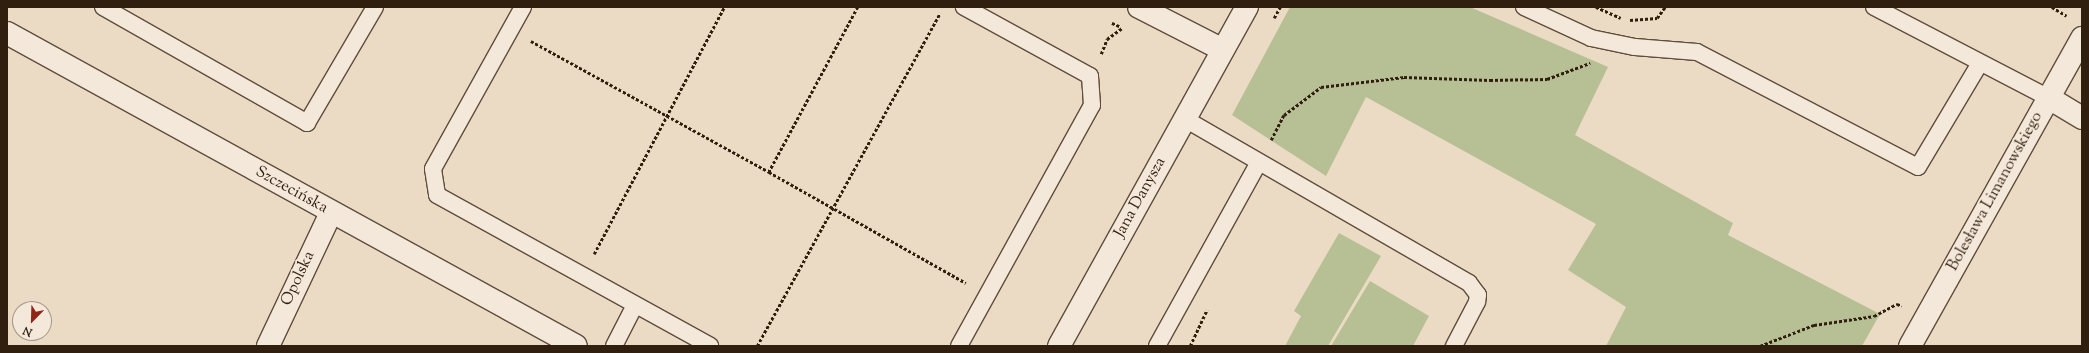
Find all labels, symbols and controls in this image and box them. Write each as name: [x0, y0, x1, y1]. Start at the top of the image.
street label: Bolesława Limanowskiego: [1944, 109, 2048, 275]
street label: Jana Danysza: [1111, 154, 1171, 242]
street label: Szczecińska: [251, 163, 331, 219]
street label: Opolska: [278, 249, 320, 309]
north arrow: [12, 301, 52, 341]
text: N: [21, 322, 35, 340]

